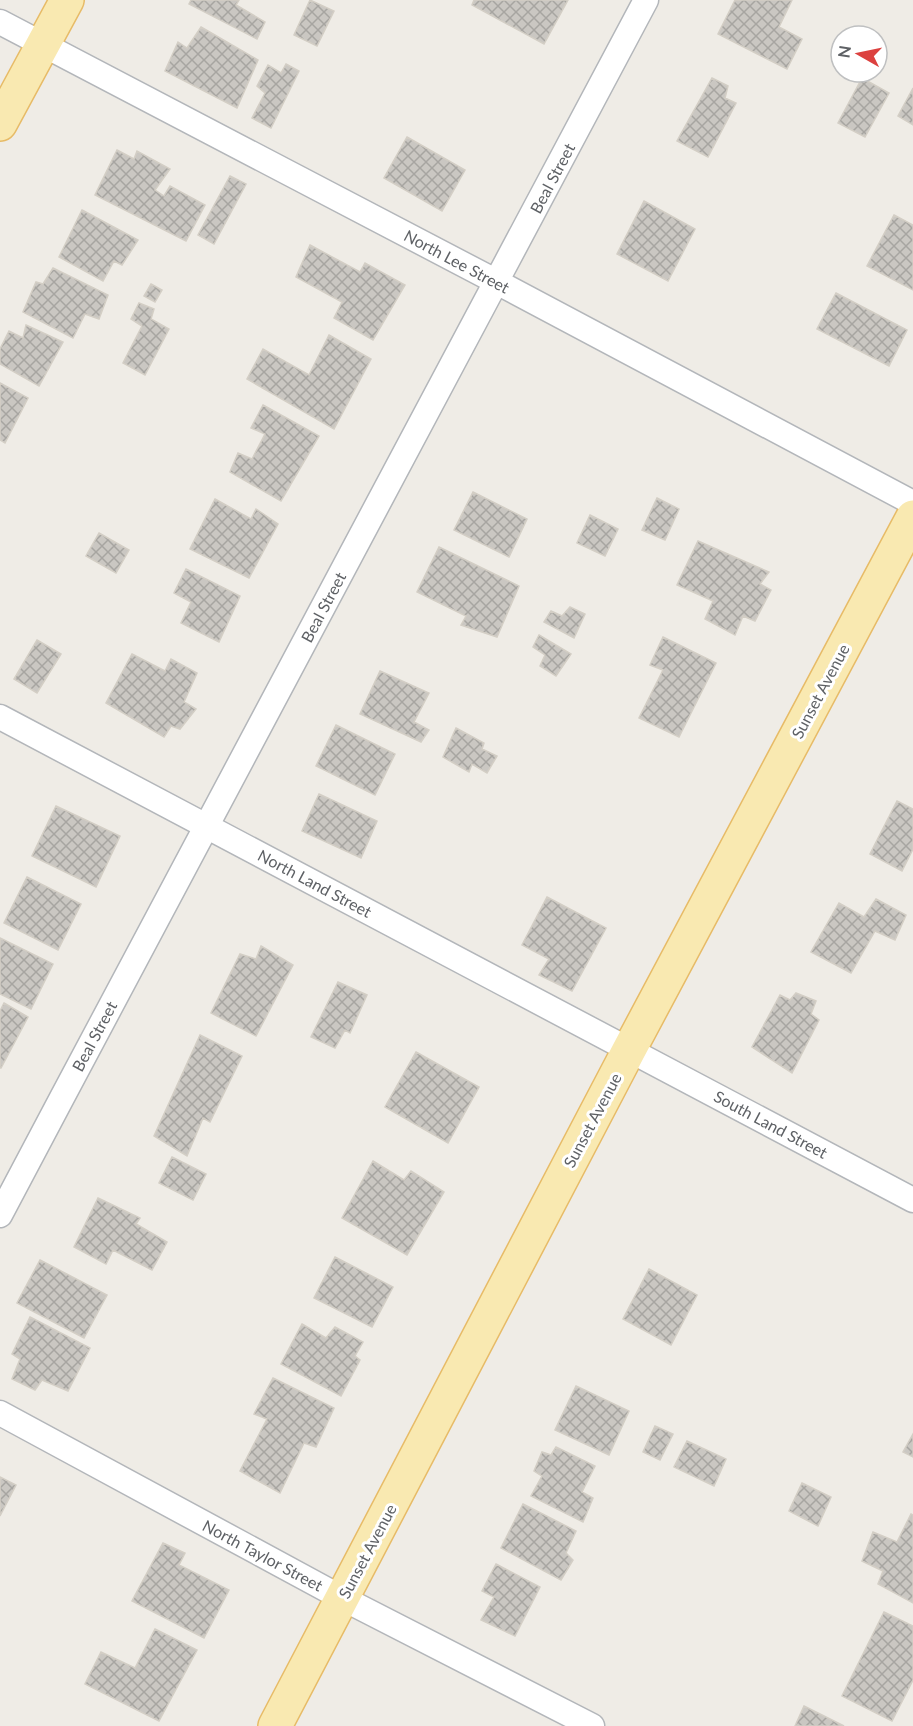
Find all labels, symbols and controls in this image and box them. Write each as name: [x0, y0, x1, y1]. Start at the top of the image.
north arrow: [829, 24, 889, 84]
text: N: [833, 44, 854, 59]
street label: Beal Street: [526, 139, 578, 216]
street label: North Lee Street: [401, 225, 513, 297]
street label: Beal Street: [297, 568, 349, 645]
street label: Sunset Avenue: [787, 641, 853, 741]
street label: North Land Street: [255, 845, 375, 921]
street label: Beal Street: [68, 997, 120, 1074]
street label: Sunset Avenue: [559, 1070, 625, 1170]
street label: South Land Street: [711, 1086, 831, 1162]
street label: Sunset Avenue: [334, 1501, 400, 1601]
street label: North Taylor Street: [200, 1515, 327, 1595]

